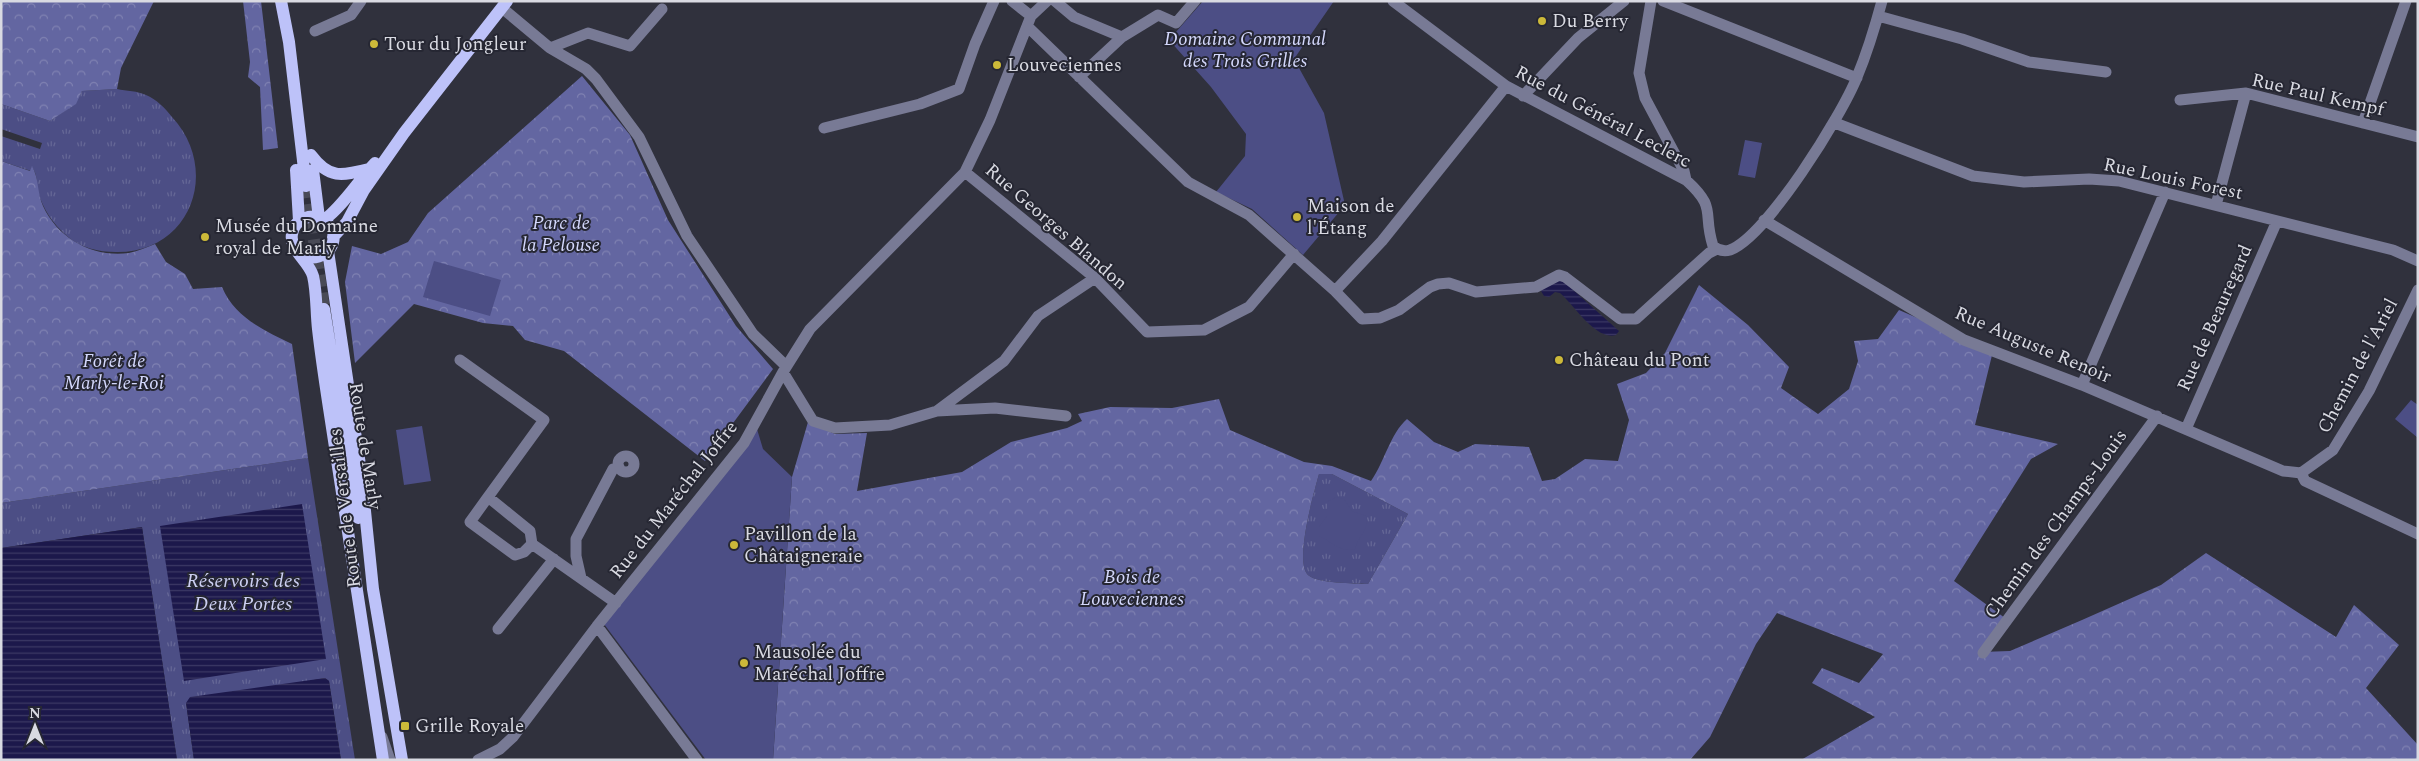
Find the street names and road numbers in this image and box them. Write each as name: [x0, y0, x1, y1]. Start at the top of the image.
street label: Rue du Général Leclerc: [1510, 58, 1696, 176]
street label: Rue Paul Kempf: [2249, 66, 2389, 125]
street label: Rue Louis Forest: [2101, 150, 2246, 208]
street label: Rue Georges Blandon: [978, 157, 1134, 297]
street label: Rue de Beauregard: [2170, 240, 2260, 396]
street label: Chemin de l'Ariel: [2310, 293, 2406, 439]
street label: Rue Auguste Renoir: [1950, 299, 2116, 391]
street label: Route de Marly: [341, 380, 390, 513]
street label: Rue du Maréchal Joffre: [603, 415, 745, 585]
street label: Chemin des Champs-Louis: [1977, 423, 2135, 625]
street label: Route de Versailles: [321, 427, 369, 589]

